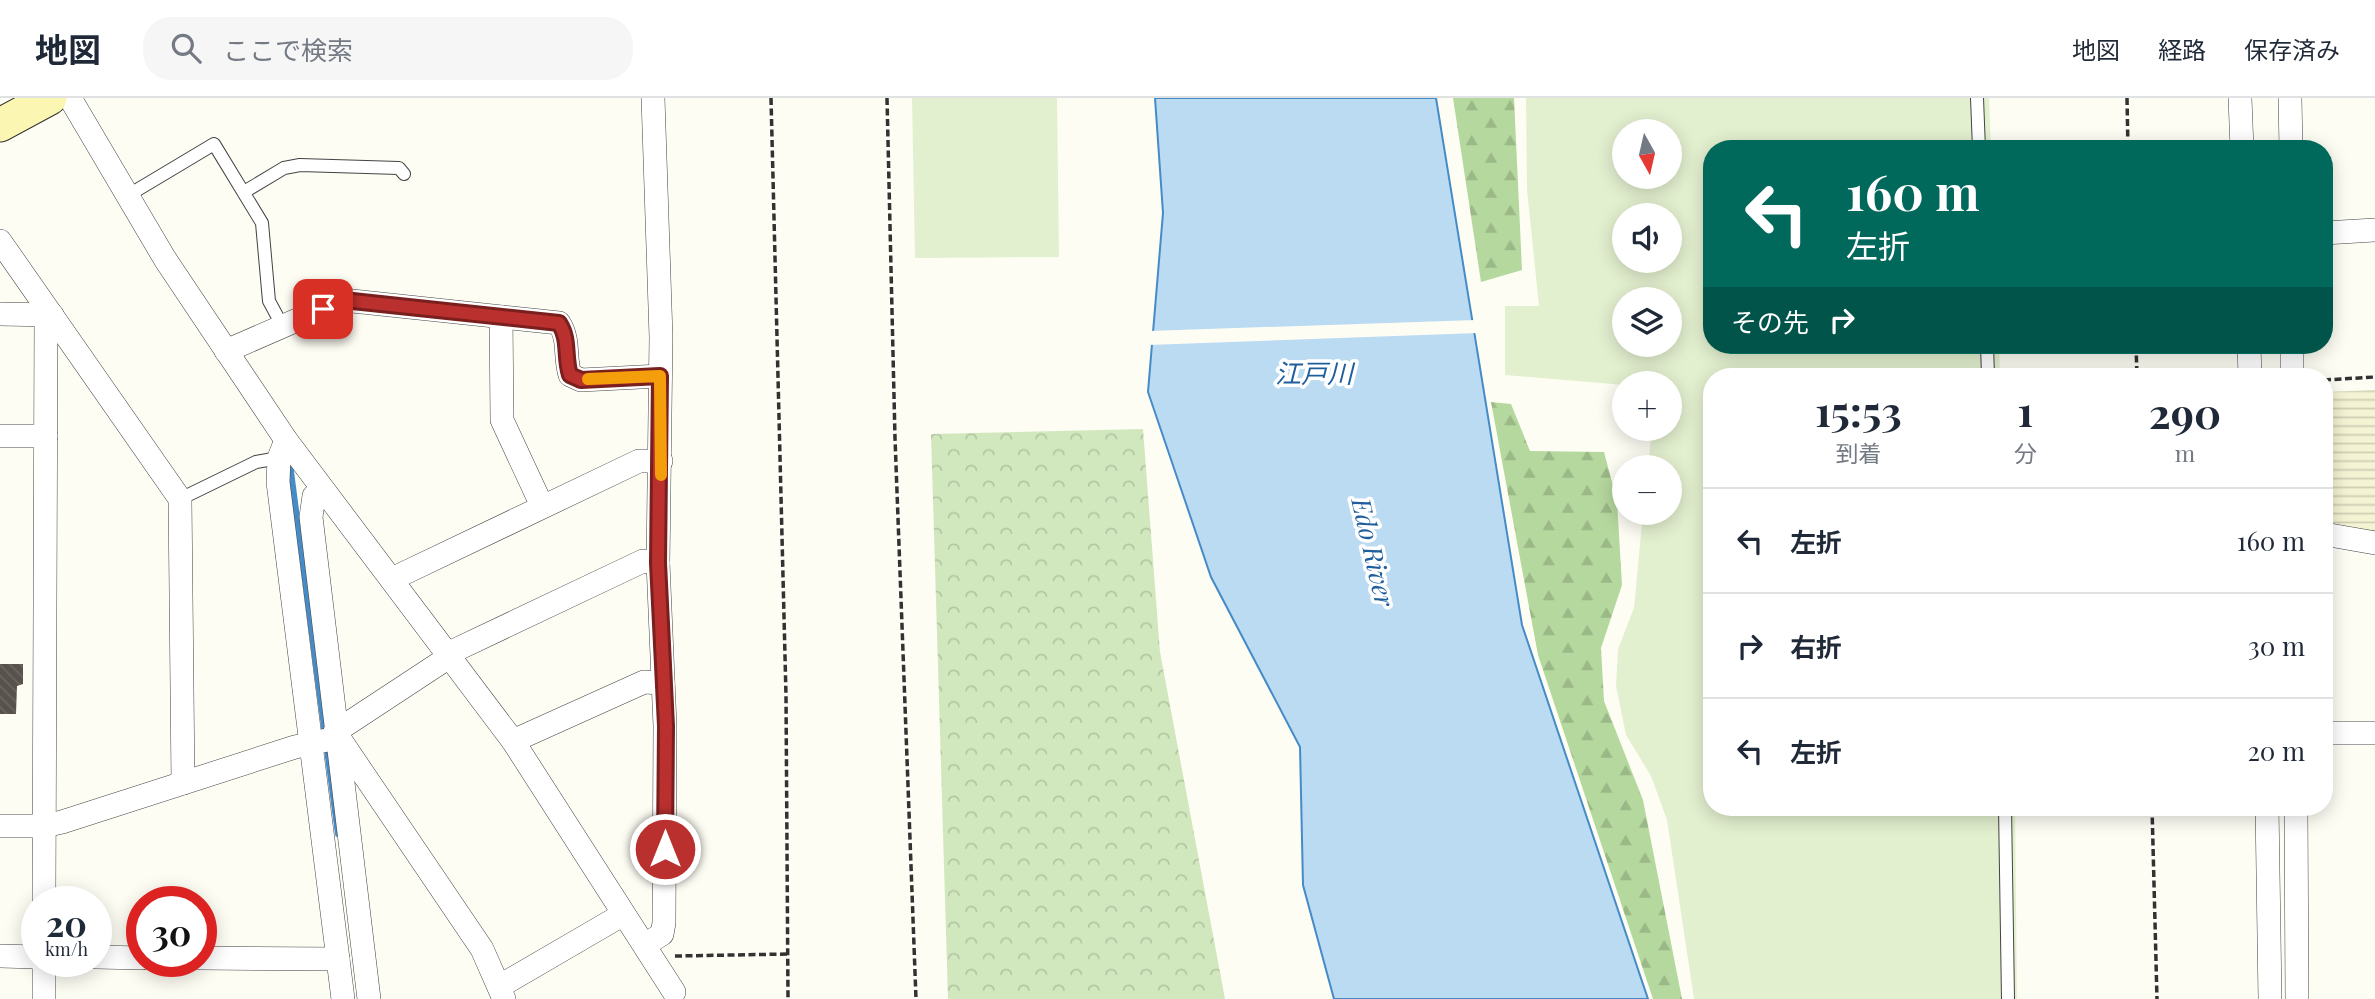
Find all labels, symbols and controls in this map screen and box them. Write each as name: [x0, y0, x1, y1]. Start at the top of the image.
search box: [143, 17, 633, 80]
text: 地図: [35, 26, 101, 70]
icon: search: [167, 29, 205, 67]
text: ここで検索: [223, 32, 353, 67]
text: 地図: [2072, 33, 2120, 65]
text: 経路: [2158, 33, 2206, 65]
text: 保存済み: [2244, 33, 2340, 65]
north arrow: [1612, 119, 1682, 189]
map controls: [1612, 119, 1682, 525]
text: 160 m: [1846, 158, 1980, 223]
icon: left: [1731, 168, 1822, 259]
button: sound: [1612, 203, 1682, 273]
text: 左折: [1846, 223, 1910, 266]
pin: [293, 279, 353, 339]
button: layers: [1612, 287, 1682, 357]
icon: arrive: [304, 290, 342, 328]
icon: right: [1823, 301, 1861, 339]
text: その先: [1731, 304, 1809, 339]
water label: 江戸川: [1275, 355, 1356, 390]
button: +: [1612, 371, 1682, 441]
text: 15:53: [1815, 382, 1902, 438]
text: 1: [2017, 382, 2033, 438]
text: 290: [2149, 384, 2221, 440]
text: 到着: [1835, 437, 1881, 468]
text: 分: [2014, 437, 2037, 468]
text: m: [2175, 437, 2195, 468]
button: −: [1612, 455, 1682, 525]
water label: Edo River: [1344, 493, 1404, 611]
icon: left: [1731, 522, 1769, 560]
text: 160 m: [2237, 523, 2305, 558]
text: 左折: [1790, 524, 1842, 559]
icon: right: [1731, 627, 1769, 665]
text: 30 m: [2248, 628, 2305, 663]
text: 右折: [1790, 629, 1842, 664]
icon: left: [1731, 732, 1769, 770]
text: 20 m: [2247, 733, 2305, 768]
text: 左折: [1790, 734, 1842, 769]
position arrow: [628, 812, 702, 886]
speed limit sign: 30: [126, 886, 217, 977]
text: 20: [46, 899, 87, 946]
text: km/h: [45, 937, 88, 961]

